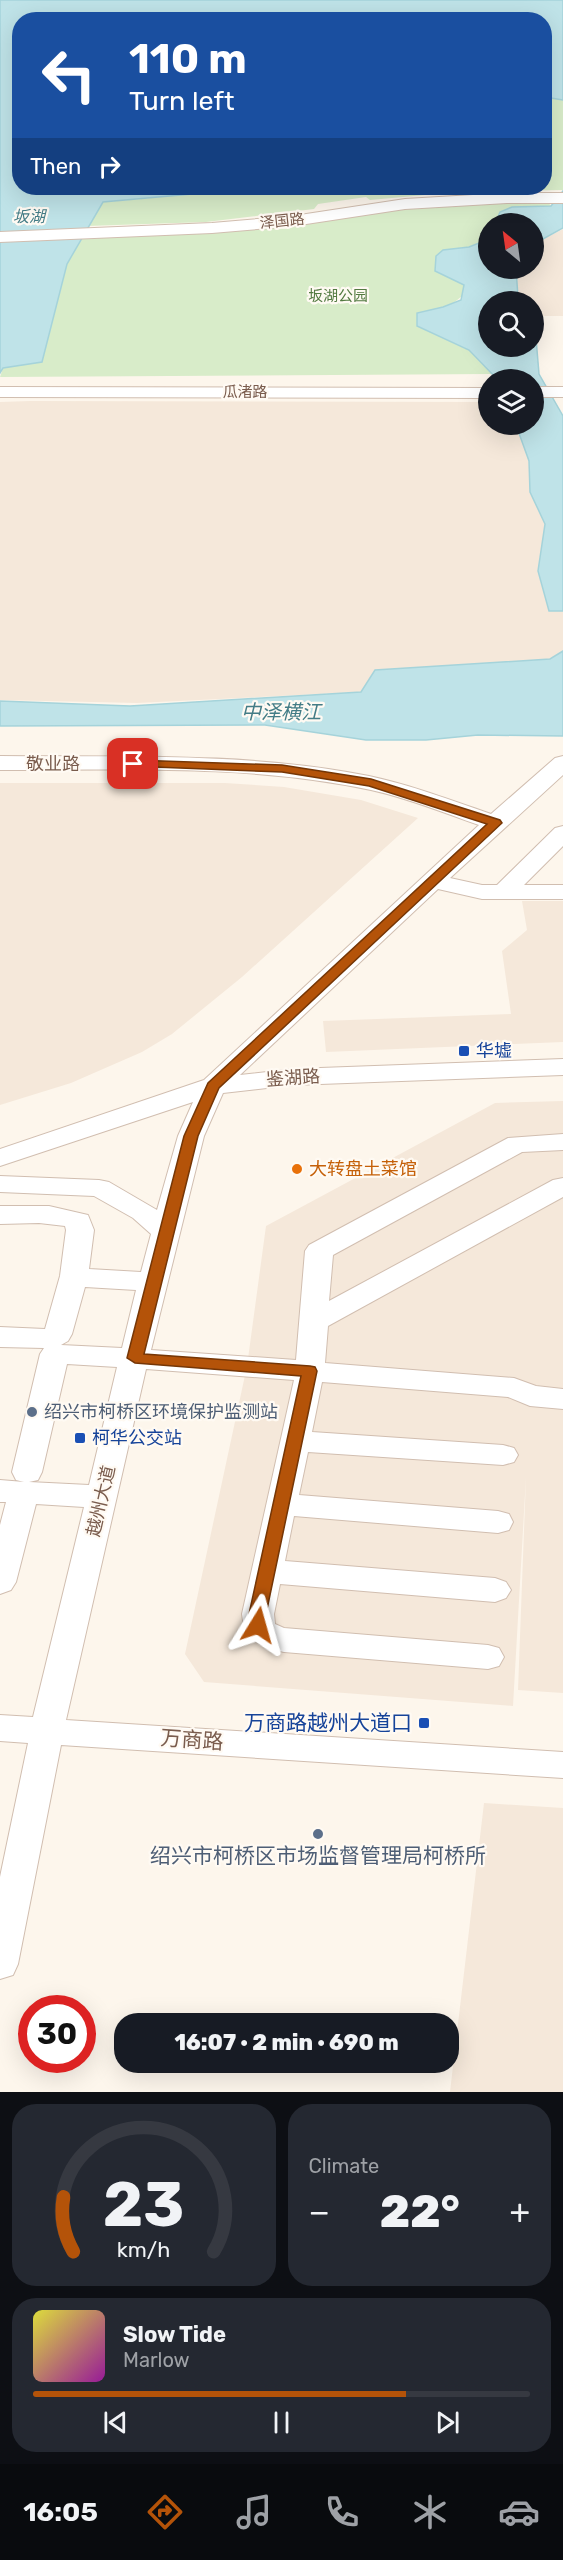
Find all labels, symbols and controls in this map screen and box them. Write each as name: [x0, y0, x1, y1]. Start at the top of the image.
text: 110 m: [129, 34, 247, 84]
icon: left: [30, 36, 108, 114]
text: Turn left: [129, 85, 234, 117]
icon: right: [93, 150, 126, 183]
text: Then: [30, 153, 81, 180]
water label: 坂湖: [13, 207, 48, 226]
street label: 泽国路: [259, 210, 305, 232]
north arrow: [478, 213, 544, 279]
map controls: [478, 213, 544, 435]
park label: 坂湖公园: [308, 287, 368, 305]
button: search: [478, 291, 544, 357]
button: layers: [478, 369, 544, 435]
street label: 瓜渚路: [222, 383, 268, 401]
water label: 中泽横江: [241, 700, 323, 724]
pin: [107, 738, 158, 789]
icon: arrive: [116, 747, 149, 780]
street label: 敬业路: [26, 753, 80, 775]
place label: 华墟: [476, 1040, 512, 1062]
marker: 华墟: [457, 1044, 471, 1058]
street label: 鉴湖路: [265, 1065, 321, 1091]
place label: 大转盘土菜馆: [309, 1158, 417, 1180]
marker: 大转盘土菜馆: [290, 1162, 304, 1176]
place label: 绍兴市柯桥区环境保护监测站: [44, 1401, 278, 1423]
marker: 绍兴市柯桥区环境保护监测站: [25, 1405, 39, 1419]
place label: 柯华公交站: [92, 1427, 182, 1449]
marker: 柯华公交站: [73, 1431, 87, 1445]
street label: 越州大道: [82, 1463, 120, 1539]
position arrow: [226, 1593, 290, 1657]
place label: 万商路越州大道口: [244, 1710, 412, 1735]
marker: 万商路越州大道口: [417, 1716, 431, 1730]
street label: 万商路: [160, 1725, 224, 1754]
marker: 绍兴市柯桥区市场监督管理局柯桥所: [311, 1827, 325, 1841]
place label: 绍兴市柯桥区市场监督管理局柯桥所: [150, 1843, 486, 1868]
speed limit sign: 30: [18, 1995, 96, 2073]
text: 16:07 · 2 min · 690 m: [174, 2029, 399, 2056]
text: Climate: [309, 2154, 379, 2178]
text: 23: [103, 2168, 185, 2242]
text: 22°: [380, 2185, 460, 2238]
text: −: [309, 2192, 330, 2231]
text: +: [509, 2192, 530, 2231]
text: km/h: [117, 2237, 171, 2262]
text: Slow Tide: [123, 2321, 226, 2348]
text: Marlow: [123, 2348, 190, 2372]
icon: previous: [99, 2406, 132, 2439]
icon: pause: [265, 2406, 298, 2439]
icon: next: [431, 2406, 464, 2439]
icon: directions: [144, 2491, 186, 2533]
icon: music: [233, 2491, 275, 2533]
icon: phone: [321, 2491, 363, 2533]
icon: climate: [409, 2491, 451, 2533]
icon: car: [498, 2491, 540, 2533]
text: 16:05: [23, 2496, 98, 2528]

